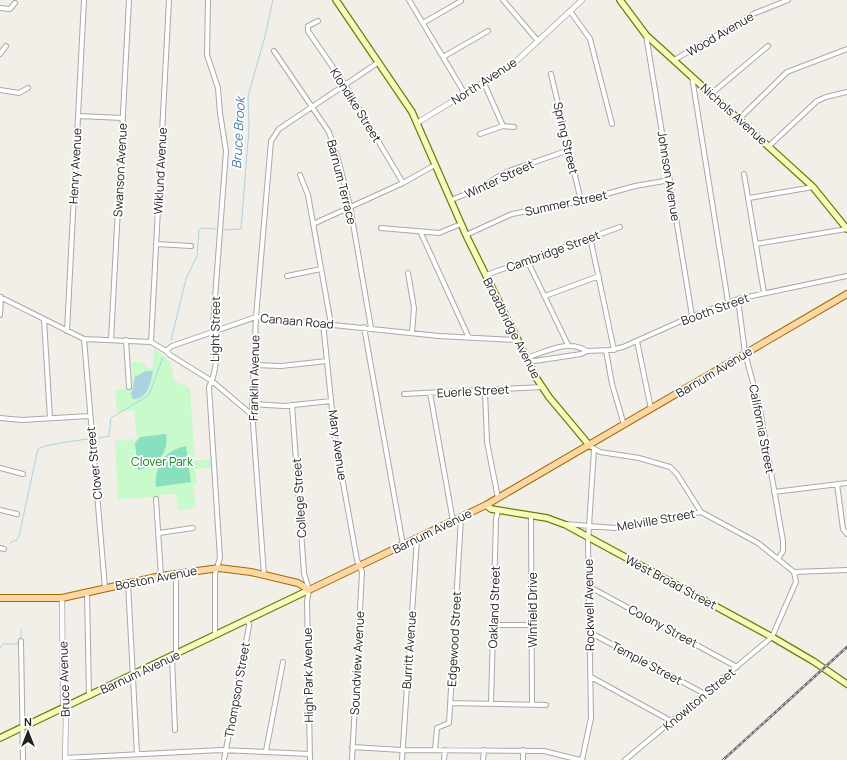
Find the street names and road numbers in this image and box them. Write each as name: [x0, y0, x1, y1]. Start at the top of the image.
street label: Wood Avenue: [683, 8, 757, 60]
street label: North Avenue: [448, 53, 520, 109]
street label: Klondike Street: [326, 65, 386, 146]
street label: Nichols Avenue: [697, 79, 771, 149]
street label: Spring Street: [549, 100, 583, 176]
street label: Swanson Avenue: [109, 123, 131, 217]
street label: Henry Avenue: [65, 127, 85, 205]
street label: Wiklund Avenue: [149, 127, 171, 215]
street label: Johnson Avenue: [653, 130, 685, 222]
street label: Barnum Terrace: [323, 138, 361, 226]
street label: Winter Street: [462, 155, 537, 202]
street label: Summer Street: [523, 186, 609, 220]
street label: Cambridge Street: [504, 226, 602, 276]
street label: Broadbridge Avenue: [479, 275, 545, 381]
street label: Booth Street: [679, 289, 752, 329]
street label: Light Street: [206, 296, 224, 362]
street label: Canaan Road: [260, 309, 334, 333]
street label: Franklin Avenue: [245, 335, 263, 421]
street label: Barnum Avenue: [673, 342, 755, 402]
street label: Euerle Street: [436, 381, 510, 401]
street label: California Street: [745, 383, 779, 475]
street label: Mary Avenue: [325, 409, 351, 481]
street label: Clover Street: [82, 426, 106, 500]
street label: College Street: [288, 457, 310, 539]
street label: Barnum Avenue: [390, 504, 474, 558]
street label: Melville Street: [616, 505, 697, 535]
street label: West Broad Street: [622, 551, 720, 613]
street label: Rockwell Avenue: [580, 559, 598, 651]
street label: Boston Avenue: [114, 562, 198, 594]
street label: Oakland Street: [484, 565, 504, 649]
street label: Winfield Drive: [524, 572, 541, 648]
street label: Edgewood Street: [443, 591, 465, 687]
street label: Colony Street: [625, 601, 701, 652]
street label: Burritt Avenue: [398, 610, 420, 690]
street label: Soundview Avenue: [346, 611, 368, 715]
street label: High Park Avenue: [299, 627, 317, 723]
street label: Temple Street: [609, 637, 685, 689]
street label: Bruce Avenue: [54, 641, 74, 717]
street label: Thompson Street: [220, 641, 254, 739]
street label: Barnum Avenue: [97, 646, 183, 698]
street label: Knowlton Street: [659, 664, 739, 734]

